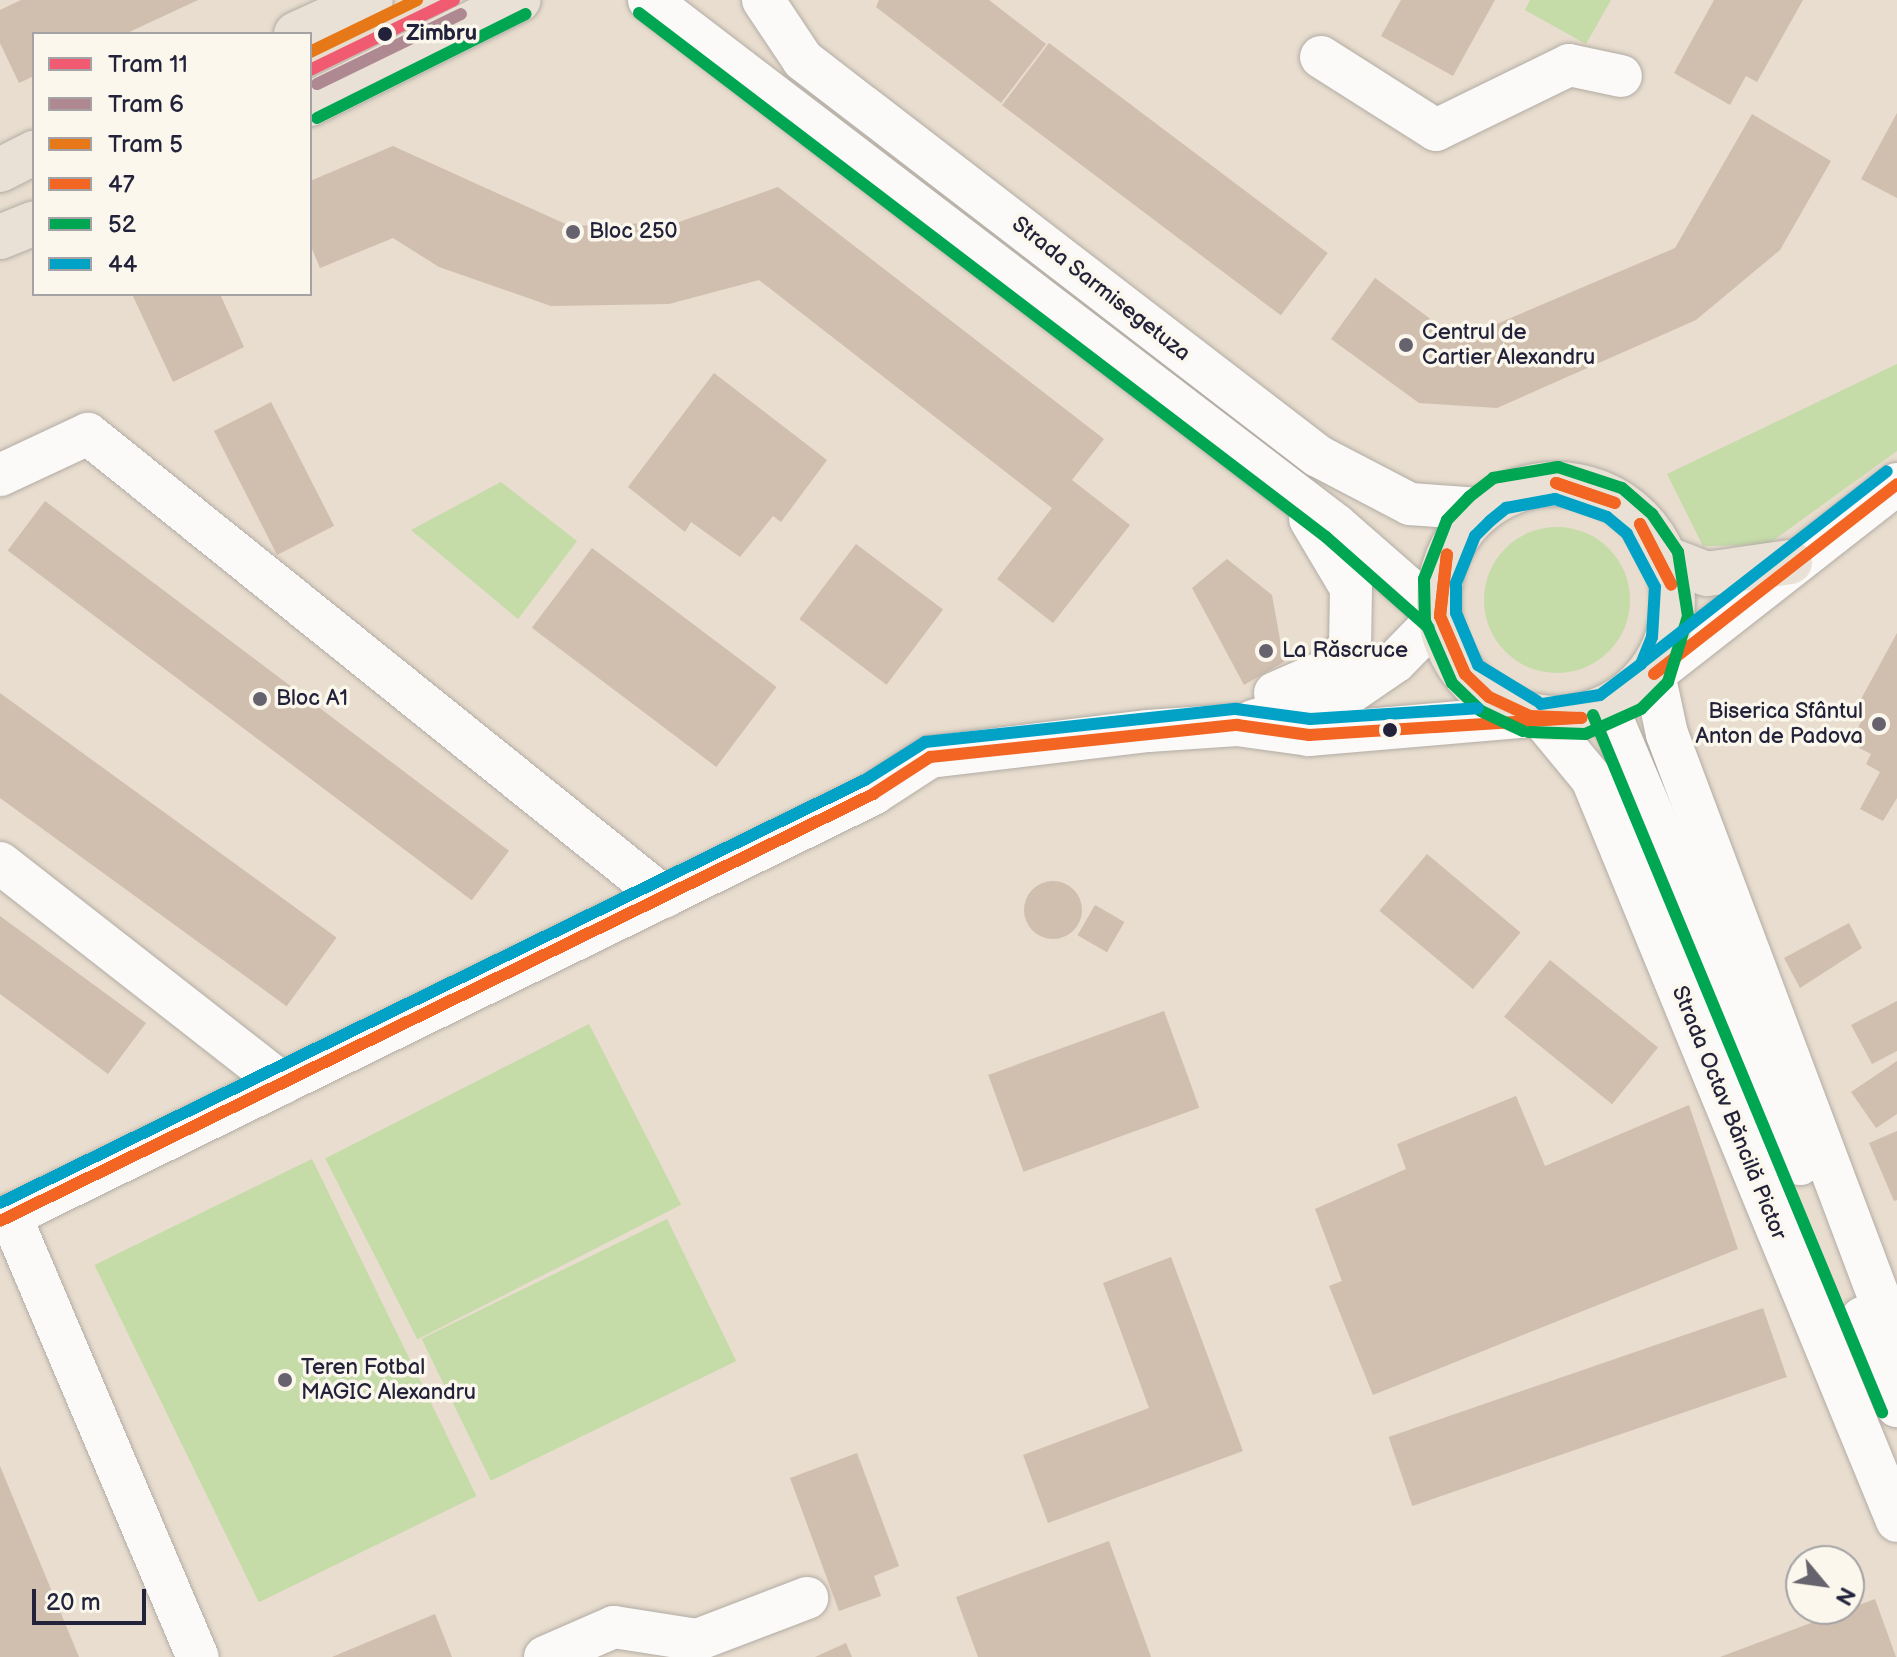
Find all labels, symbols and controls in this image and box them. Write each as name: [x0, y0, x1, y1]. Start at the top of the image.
marker: Zimbru: [371, 20, 399, 48]
place label: Zimbru: [406, 21, 477, 47]
legend: [32, 32, 312, 296]
text: Tram 11: [108, 50, 188, 79]
text: Tram 6: [108, 90, 184, 119]
text: Tram 5: [108, 130, 183, 159]
text: 47: [108, 170, 134, 199]
text: 52: [108, 210, 136, 239]
street label: Strada Sarmisegetuza: [1006, 211, 1196, 367]
place label: Bloc 250: [589, 219, 677, 245]
marker: Bloc 250: [564, 223, 582, 241]
text: 44: [108, 250, 137, 279]
place label: Centrul de Cartier Alexandru: [1422, 319, 1595, 370]
marker: Centrul de Cartier Alexandru: [1397, 336, 1415, 354]
place label: La Răscruce: [1282, 638, 1408, 664]
marker: La Răscruce: [1257, 642, 1275, 660]
place label: Bloc A1: [276, 686, 348, 712]
marker: Bloc A1: [251, 690, 269, 708]
place label: Biserica Sfântul Anton de Padova: [1695, 698, 1863, 750]
marker: Biserica Sfântul Anton de Padova: [1870, 715, 1888, 733]
unlabelled marker: [1382, 722, 1398, 738]
street label: Strada Octav Băncilă Pictor: [1666, 982, 1792, 1244]
place label: Teren Fotbal MAGIC Alexandru: [301, 1354, 476, 1406]
marker: Teren Fotbal MAGIC Alexandru: [276, 1371, 294, 1389]
north arrow: [1785, 1545, 1865, 1625]
scale bar: [36, 1573, 150, 1623]
text: N: [1829, 1582, 1860, 1610]
text: 20 m: [46, 1588, 101, 1617]

